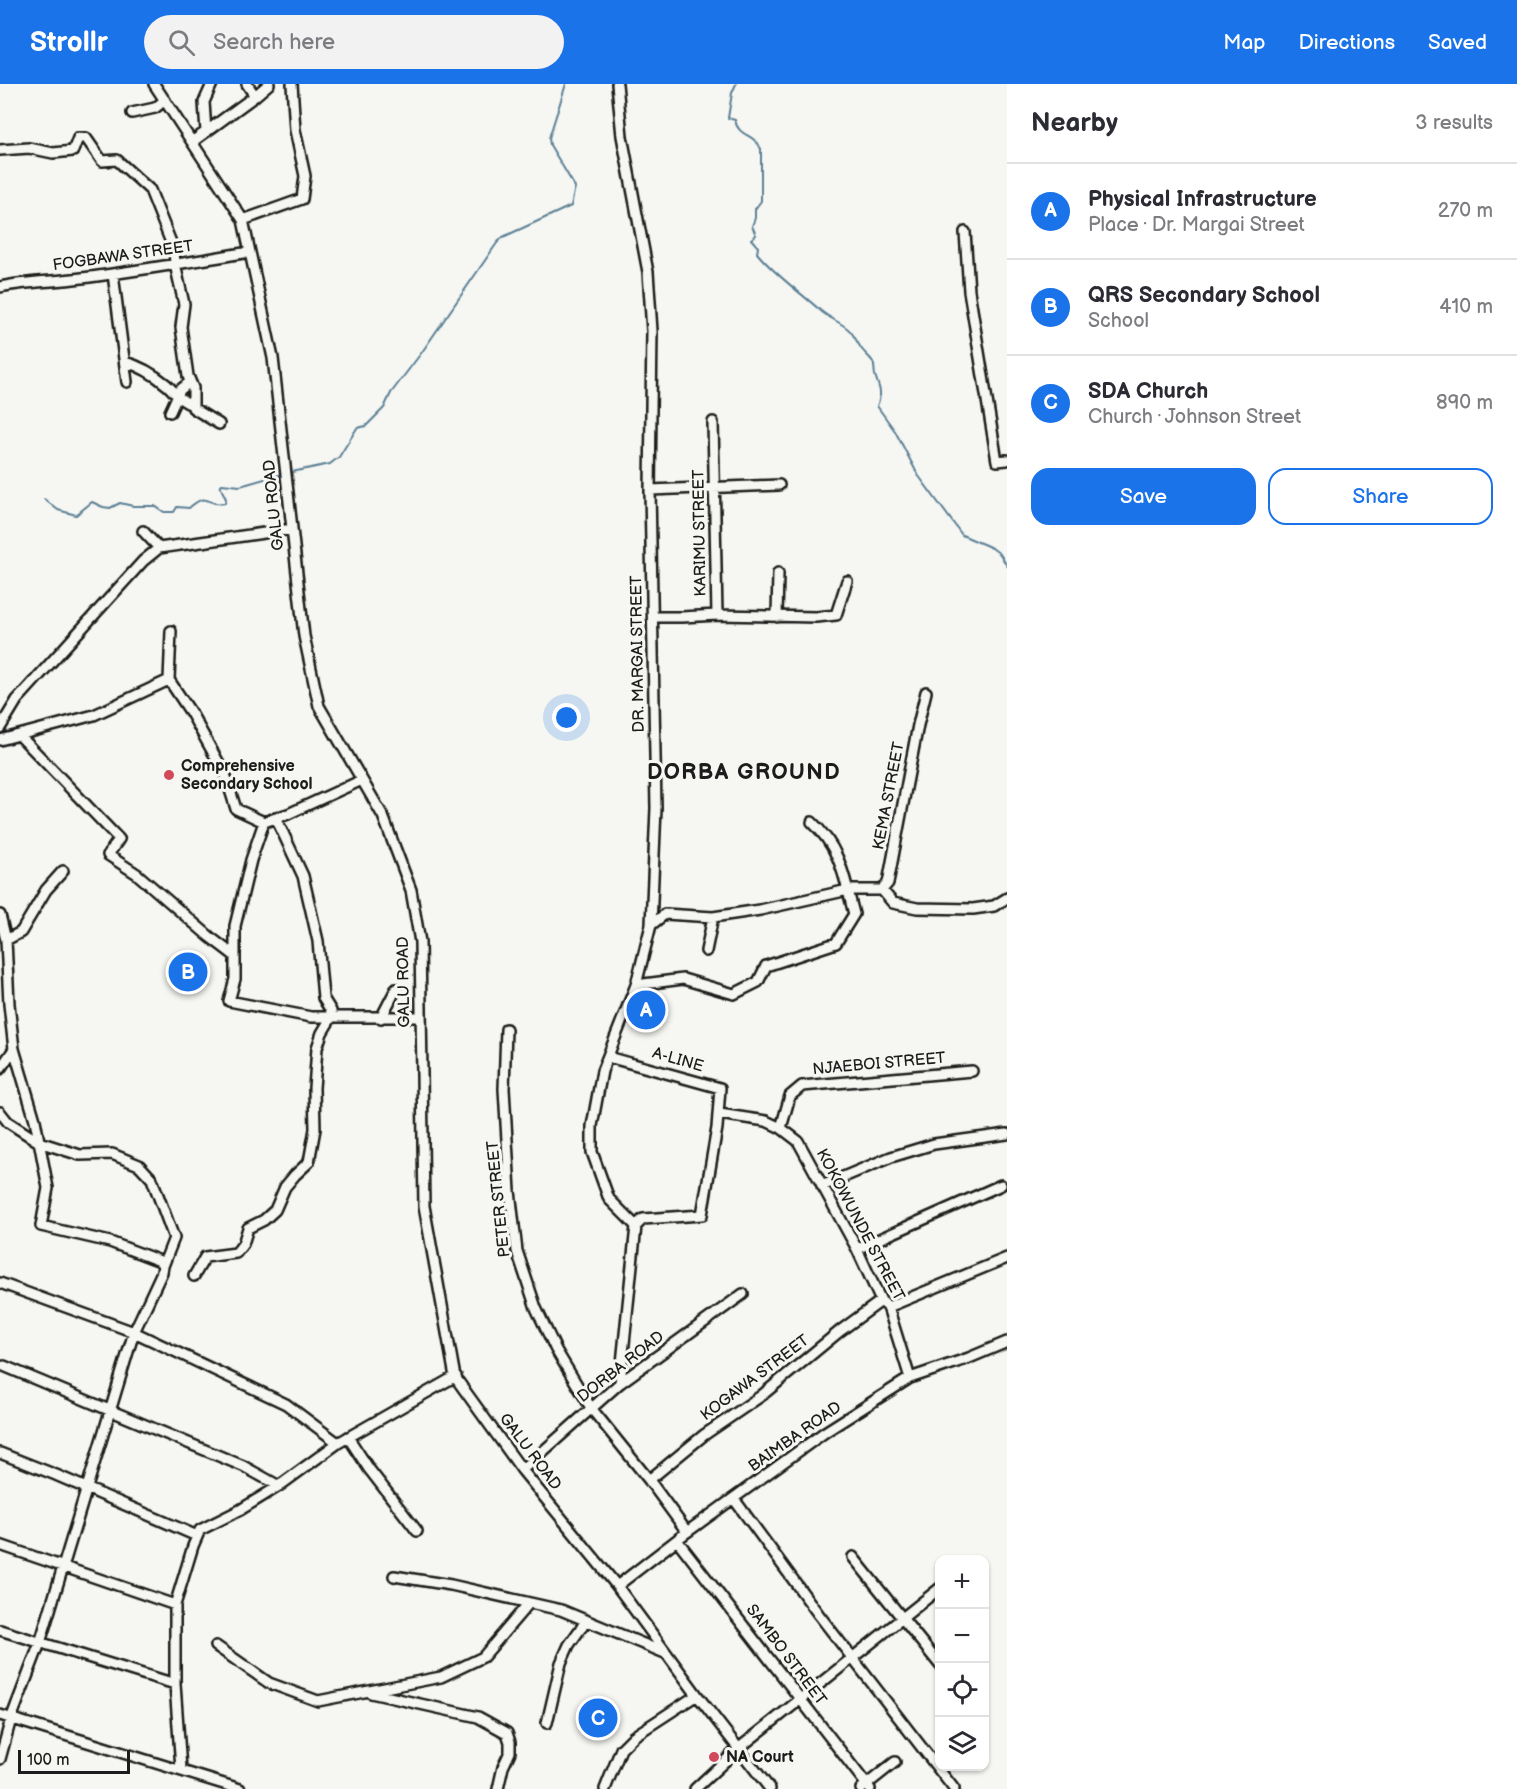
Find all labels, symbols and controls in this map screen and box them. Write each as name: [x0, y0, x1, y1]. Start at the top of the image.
search box: [144, 15, 564, 69]
text: Strollr: [30, 26, 108, 59]
icon: search: [165, 26, 198, 59]
text: Search here: [213, 29, 335, 56]
text: Map: [1223, 30, 1266, 55]
text: Directions: [1299, 30, 1395, 55]
text: Saved: [1428, 30, 1487, 55]
text: Nearby: [1031, 108, 1118, 139]
text: 3 results: [1415, 111, 1493, 135]
text: Physical Infrastructure: [1088, 186, 1317, 213]
text: A: [1044, 199, 1057, 223]
text: 270 m: [1438, 199, 1493, 223]
text: Place · Dr. Margai Street: [1088, 213, 1305, 237]
street label: FOGBAWA STREET: [52, 237, 195, 275]
text: QRS Secondary School: [1088, 282, 1320, 309]
text: B: [1043, 295, 1058, 319]
text: 410 m: [1439, 295, 1493, 319]
text: School: [1088, 309, 1149, 333]
text: SDA Church: [1088, 378, 1208, 405]
text: C: [1043, 391, 1058, 415]
text: 890 m: [1436, 391, 1493, 415]
text: Church · Johnson Street: [1088, 405, 1301, 429]
street label: GALU ROAD: [260, 459, 288, 551]
button: Save: [1031, 468, 1256, 525]
button: Share: [1268, 468, 1493, 525]
street label: KARIMU STREET: [689, 469, 711, 597]
street label: DR. MARGAI STREET: [627, 575, 649, 733]
your location: [552, 703, 581, 732]
street label: KEMA STREET: [869, 740, 909, 852]
place label: Comprehensive Secondary School: [181, 757, 313, 794]
district label: DORBA GROUND: [647, 759, 841, 786]
marker: Comprehensive Secondary School: [162, 768, 176, 782]
street label: GALU ROAD: [394, 936, 414, 1028]
pin: B: [168, 950, 207, 994]
pin: A: [626, 988, 666, 1032]
street label: A-LINE: [650, 1044, 706, 1076]
street label: NJAEBOI STREET: [812, 1049, 947, 1079]
street label: PETER STREET: [483, 1139, 515, 1258]
street label: KOKOWUNDE STREET: [812, 1146, 908, 1305]
street label: DORBA ROAD: [574, 1327, 668, 1407]
street label: KOGAWA STREET: [697, 1331, 813, 1425]
street label: BAIMBA ROAD: [745, 1398, 845, 1476]
street label: GALU ROAD: [495, 1410, 565, 1494]
map controls: [935, 1555, 989, 1771]
button: +: [935, 1555, 989, 1609]
street label: SAMBO STREET: [742, 1601, 830, 1710]
button: −: [935, 1609, 989, 1663]
button: locate: [935, 1663, 989, 1717]
pin: C: [578, 1696, 618, 1740]
button: layers: [935, 1717, 989, 1771]
scale bar: [18, 1747, 130, 1774]
place label: NA Court: [726, 1748, 794, 1767]
marker: NA Court: [707, 1750, 721, 1764]
text: 100 m: [27, 1751, 70, 1770]

